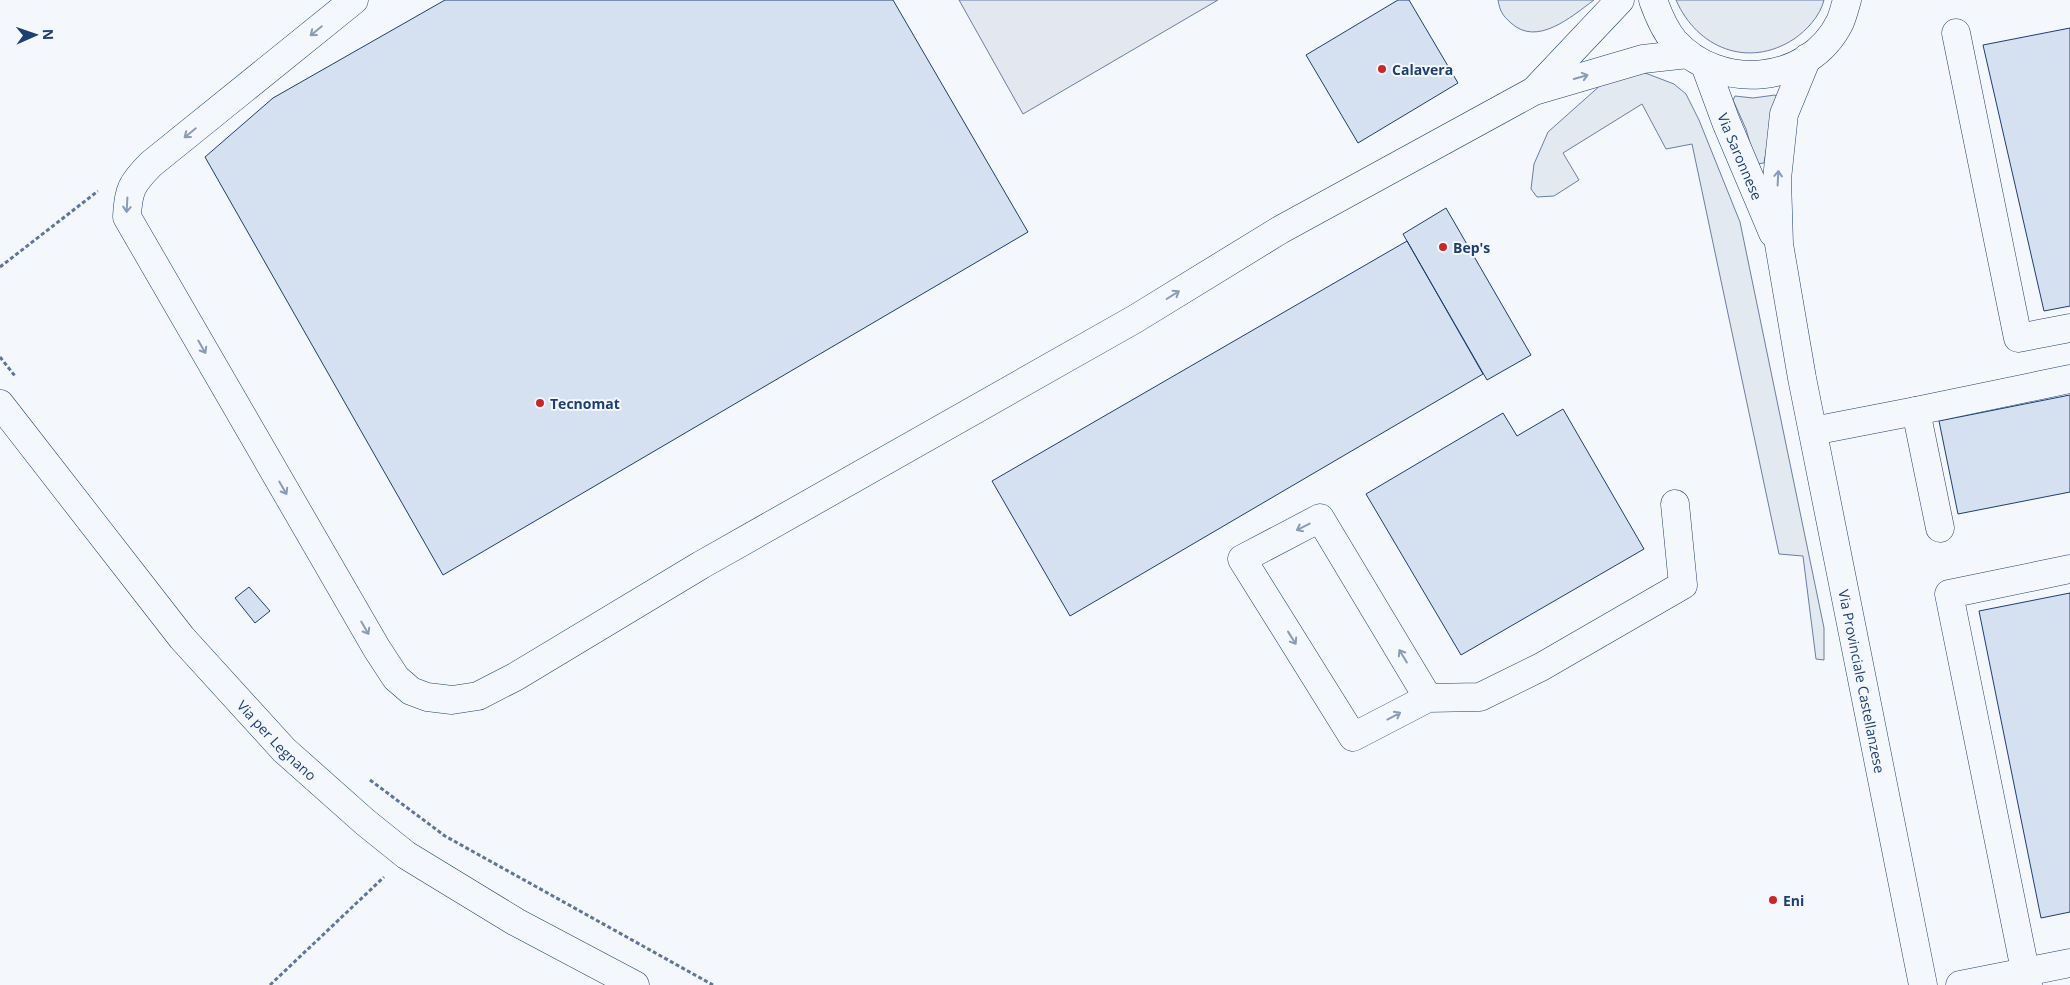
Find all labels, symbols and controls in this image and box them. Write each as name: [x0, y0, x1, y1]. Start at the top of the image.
north arrow: [10, 10, 60, 60]
one-way arrow: [310, 25, 323, 36]
text: N: [39, 29, 58, 41]
place label: Calavera: [1392, 60, 1453, 79]
marker: Calavera: [1376, 63, 1388, 75]
one-way arrow: [1573, 72, 1589, 81]
street label: Via Saronnese: [1714, 110, 1767, 203]
one-way arrow: [184, 127, 197, 138]
one-way arrow: [1773, 170, 1782, 186]
one-way arrow: [123, 196, 132, 212]
place label: Bep's: [1453, 238, 1490, 257]
marker: Bep's: [1437, 241, 1449, 253]
one-way arrow: [1165, 290, 1179, 300]
one-way arrow: [198, 339, 207, 354]
place label: Tecnomat: [550, 394, 620, 413]
marker: Tecnomat: [534, 397, 546, 409]
one-way arrow: [279, 480, 289, 494]
one-way arrow: [1296, 523, 1311, 532]
street label: Via Provinciale Castellanzese: [1835, 588, 1890, 775]
one-way arrow: [360, 621, 370, 635]
one-way arrow: [1287, 631, 1297, 645]
one-way arrow: [1398, 650, 1408, 664]
street label: Via per Legnano: [233, 696, 321, 784]
one-way arrow: [1386, 711, 1401, 720]
place label: Eni: [1783, 891, 1804, 910]
marker: Eni: [1767, 894, 1779, 906]

